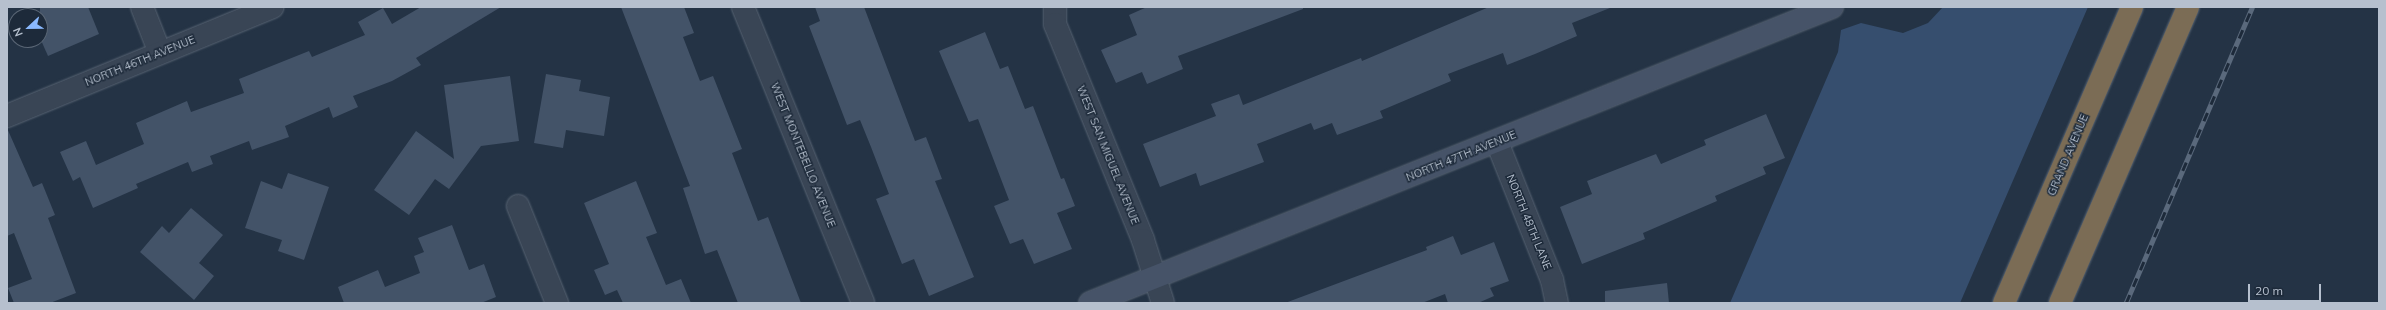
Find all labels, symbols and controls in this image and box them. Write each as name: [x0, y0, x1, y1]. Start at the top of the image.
north arrow: [8, 8, 48, 48]
text: N: [10, 26, 26, 39]
street label: NORTH 46TH AVENUE: [83, 33, 197, 89]
street label: WEST MONTEBELLO AVENUE: [768, 81, 838, 229]
street label: WEST SAN MIGUEL AVENUE: [1074, 84, 1142, 226]
street label: GRAND AVENUE: [2045, 112, 2091, 198]
street label: NORTH 47TH AVENUE: [1404, 128, 1518, 184]
street label: NORTH 48TH LANE: [1504, 172, 1554, 272]
scale bar: [2250, 276, 2323, 302]
text: 20 m: [2255, 283, 2283, 298]

